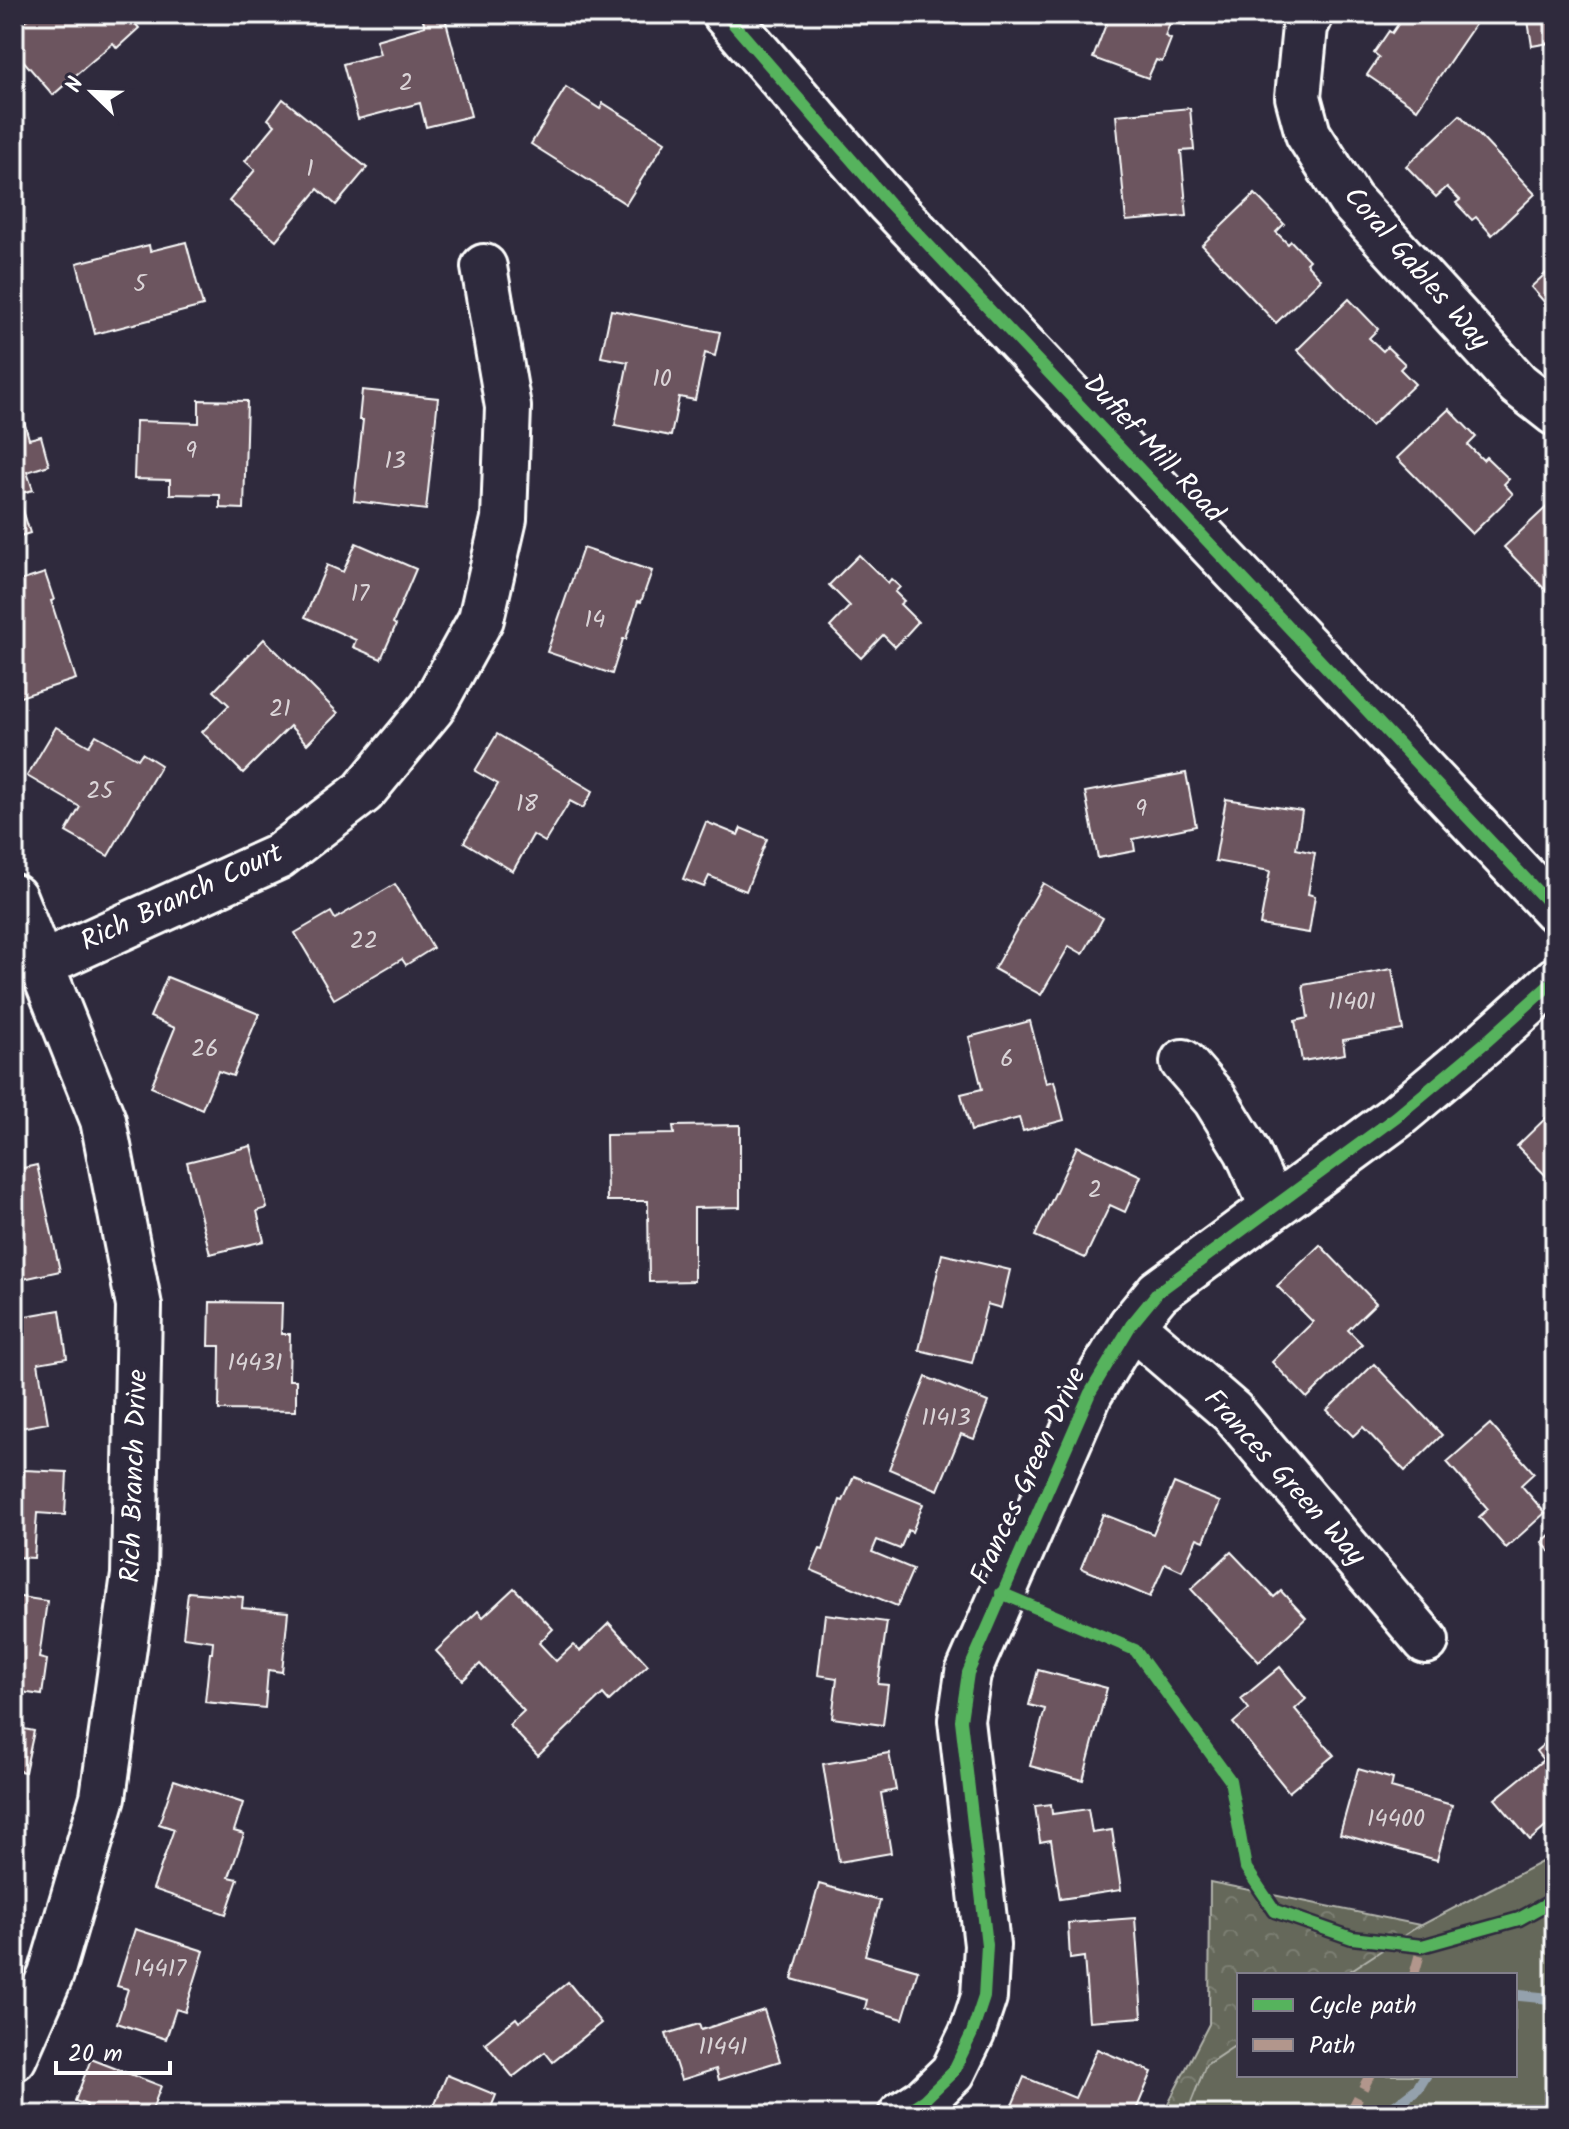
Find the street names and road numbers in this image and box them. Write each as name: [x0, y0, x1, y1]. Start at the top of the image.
street label: Coral Gables Way: [1332, 177, 1501, 362]
street label: Dufief Mill Road: [1072, 364, 1235, 535]
street label: Rich Branch Court: [73, 831, 292, 965]
street label: Frances Green Drive: [959, 1359, 1099, 1593]
street label: Rich Branch Drive: [109, 1368, 161, 1584]
street label: Frances Green Way: [1192, 1379, 1377, 1578]

